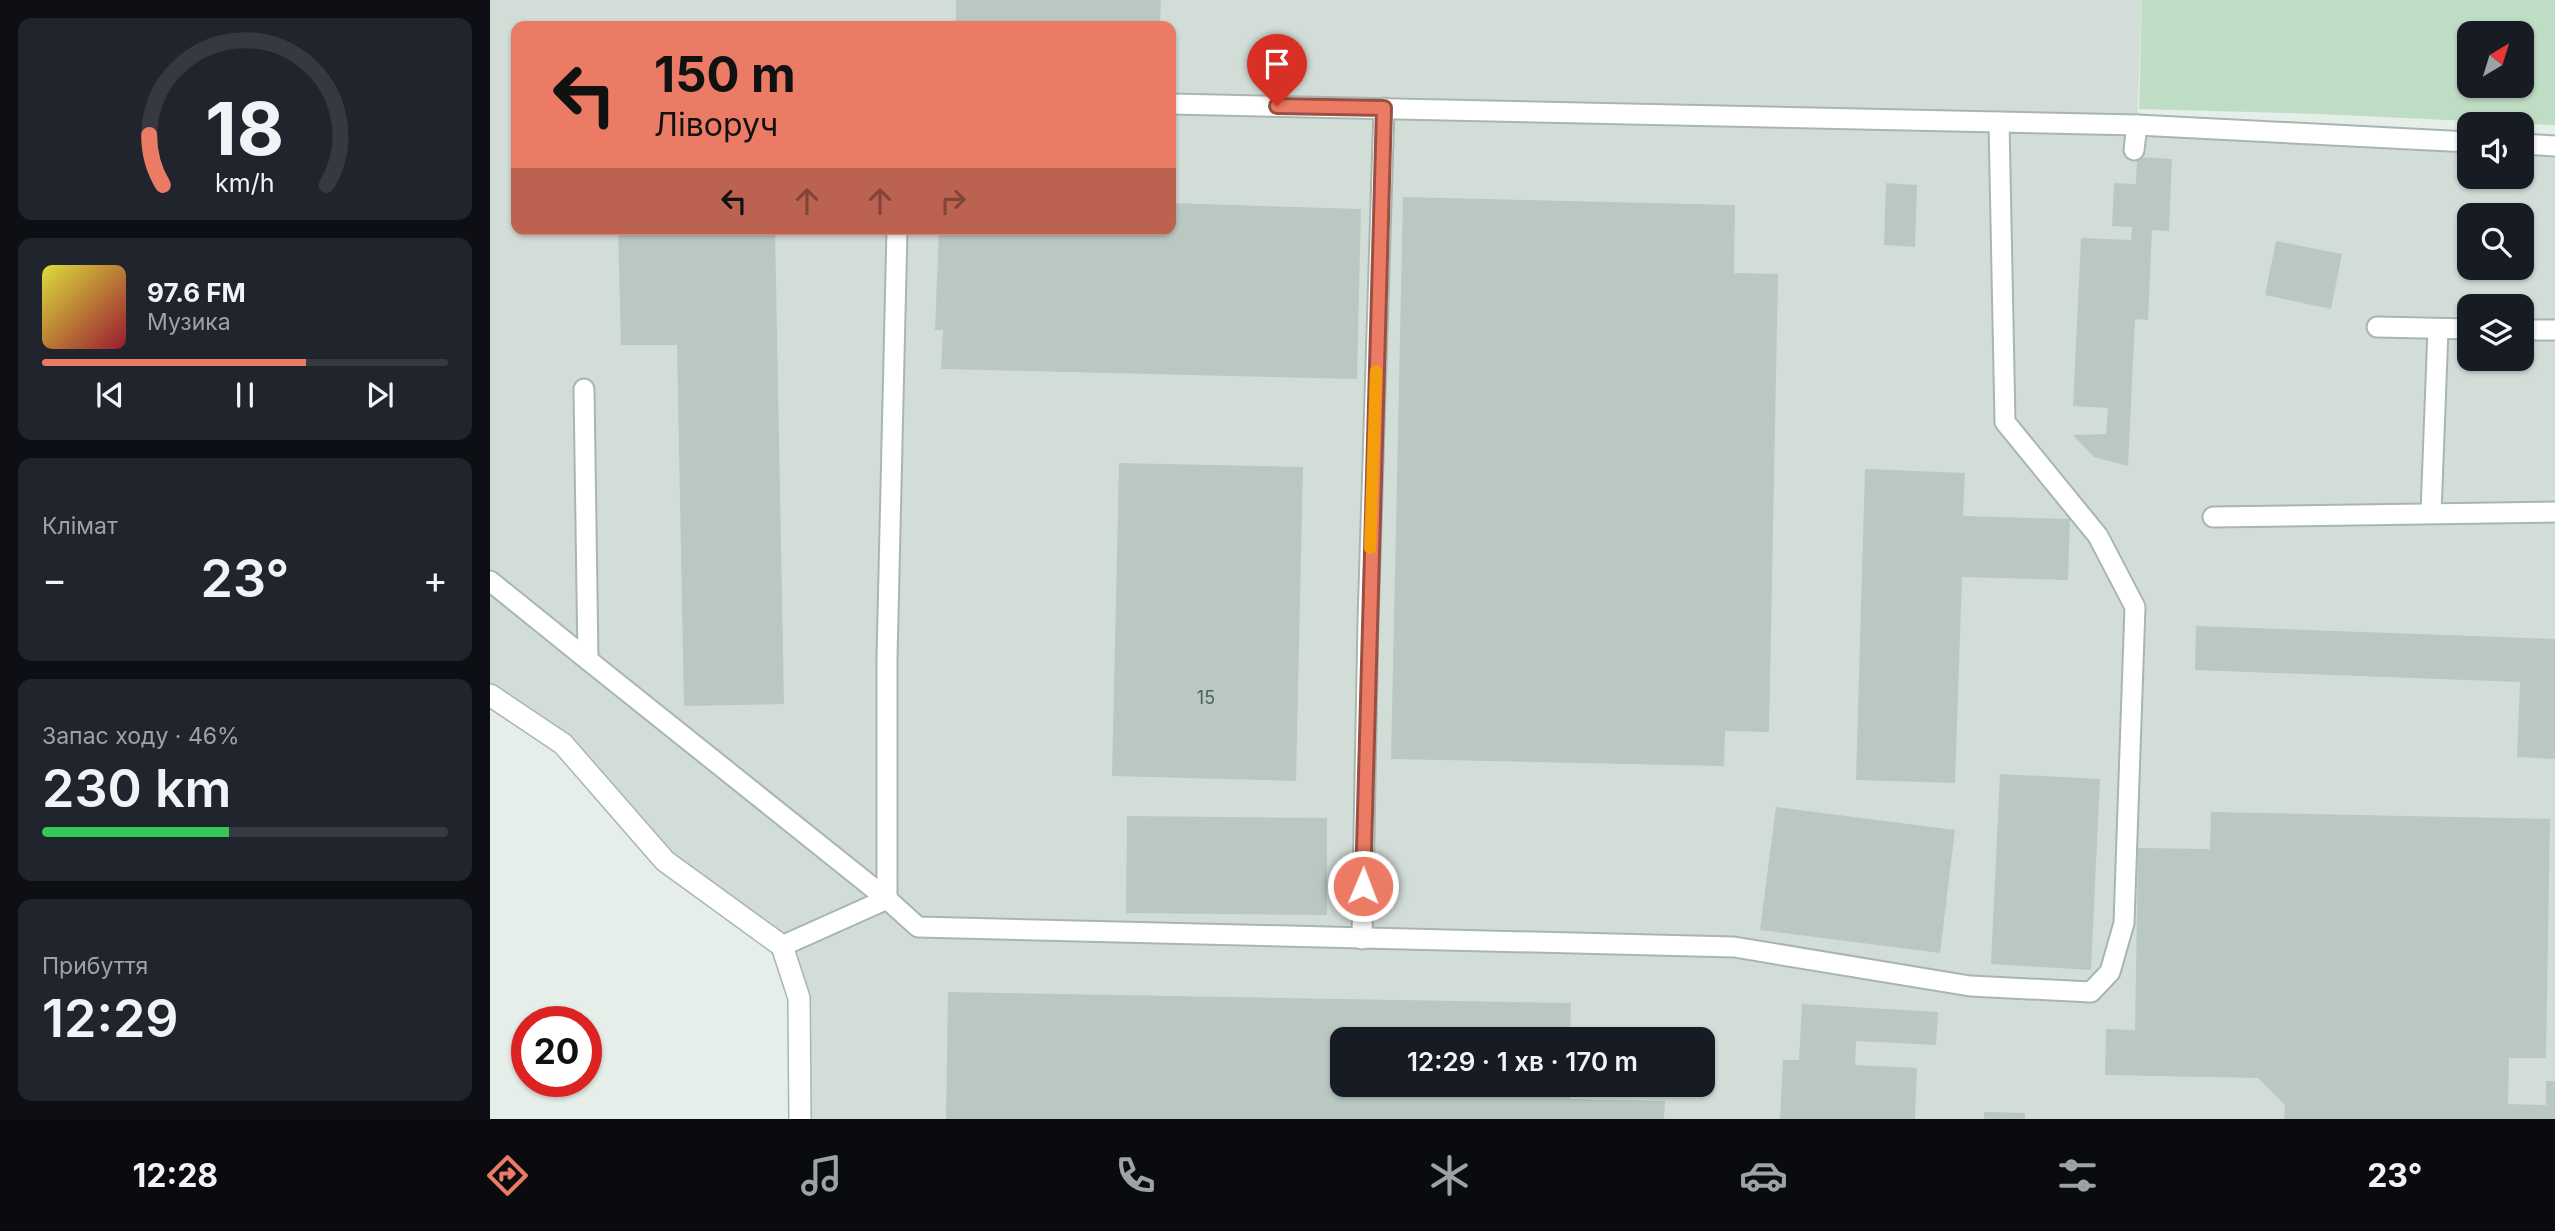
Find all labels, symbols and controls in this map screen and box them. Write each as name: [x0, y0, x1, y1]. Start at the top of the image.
north arrow: [2457, 21, 2534, 98]
map controls: [2457, 21, 2534, 371]
pin: [1247, 34, 1307, 106]
text: 150 m: [654, 45, 796, 104]
icon: arrive: [1258, 45, 1296, 83]
icon: left: [539, 49, 630, 140]
text: 18: [206, 84, 284, 173]
text: Ліворуч: [654, 105, 778, 144]
button: sound: [2457, 112, 2534, 189]
text: km/h: [215, 168, 275, 198]
icon: left: [715, 182, 753, 220]
icon: ahead: [788, 182, 826, 220]
icon: ahead: [861, 182, 899, 220]
icon: right: [934, 182, 972, 220]
button: search: [2457, 203, 2534, 280]
text: 97.6 FM: [147, 277, 246, 308]
button: layers: [2457, 294, 2534, 371]
text: Музика: [147, 308, 231, 336]
icon: previous: [91, 376, 129, 414]
icon: pause: [226, 376, 264, 414]
icon: next: [361, 376, 399, 414]
text: Клімат: [42, 512, 118, 540]
text: 23°: [201, 547, 289, 610]
text: −: [42, 556, 67, 602]
text: +: [423, 556, 448, 602]
house number: 15: [1197, 687, 1215, 708]
text: Запас ходу · 46%: [42, 722, 240, 750]
text: 230 km: [42, 757, 231, 820]
position arrow: [1326, 849, 1400, 923]
text: Прибуття: [42, 952, 148, 980]
text: 12:29: [42, 987, 179, 1050]
speed limit sign: 20: [511, 1006, 602, 1097]
text: 12:29 · 1 хв · 170 m: [1407, 1046, 1638, 1077]
icon: directions: [483, 1151, 532, 1200]
icon: music: [797, 1151, 846, 1200]
icon: phone: [1111, 1151, 1160, 1200]
icon: climate: [1425, 1151, 1474, 1200]
icon: car: [1739, 1151, 1788, 1200]
icon: filters: [2053, 1151, 2102, 1200]
text: 12:28: [133, 1156, 218, 1195]
text: 23°: [2367, 1156, 2422, 1195]

